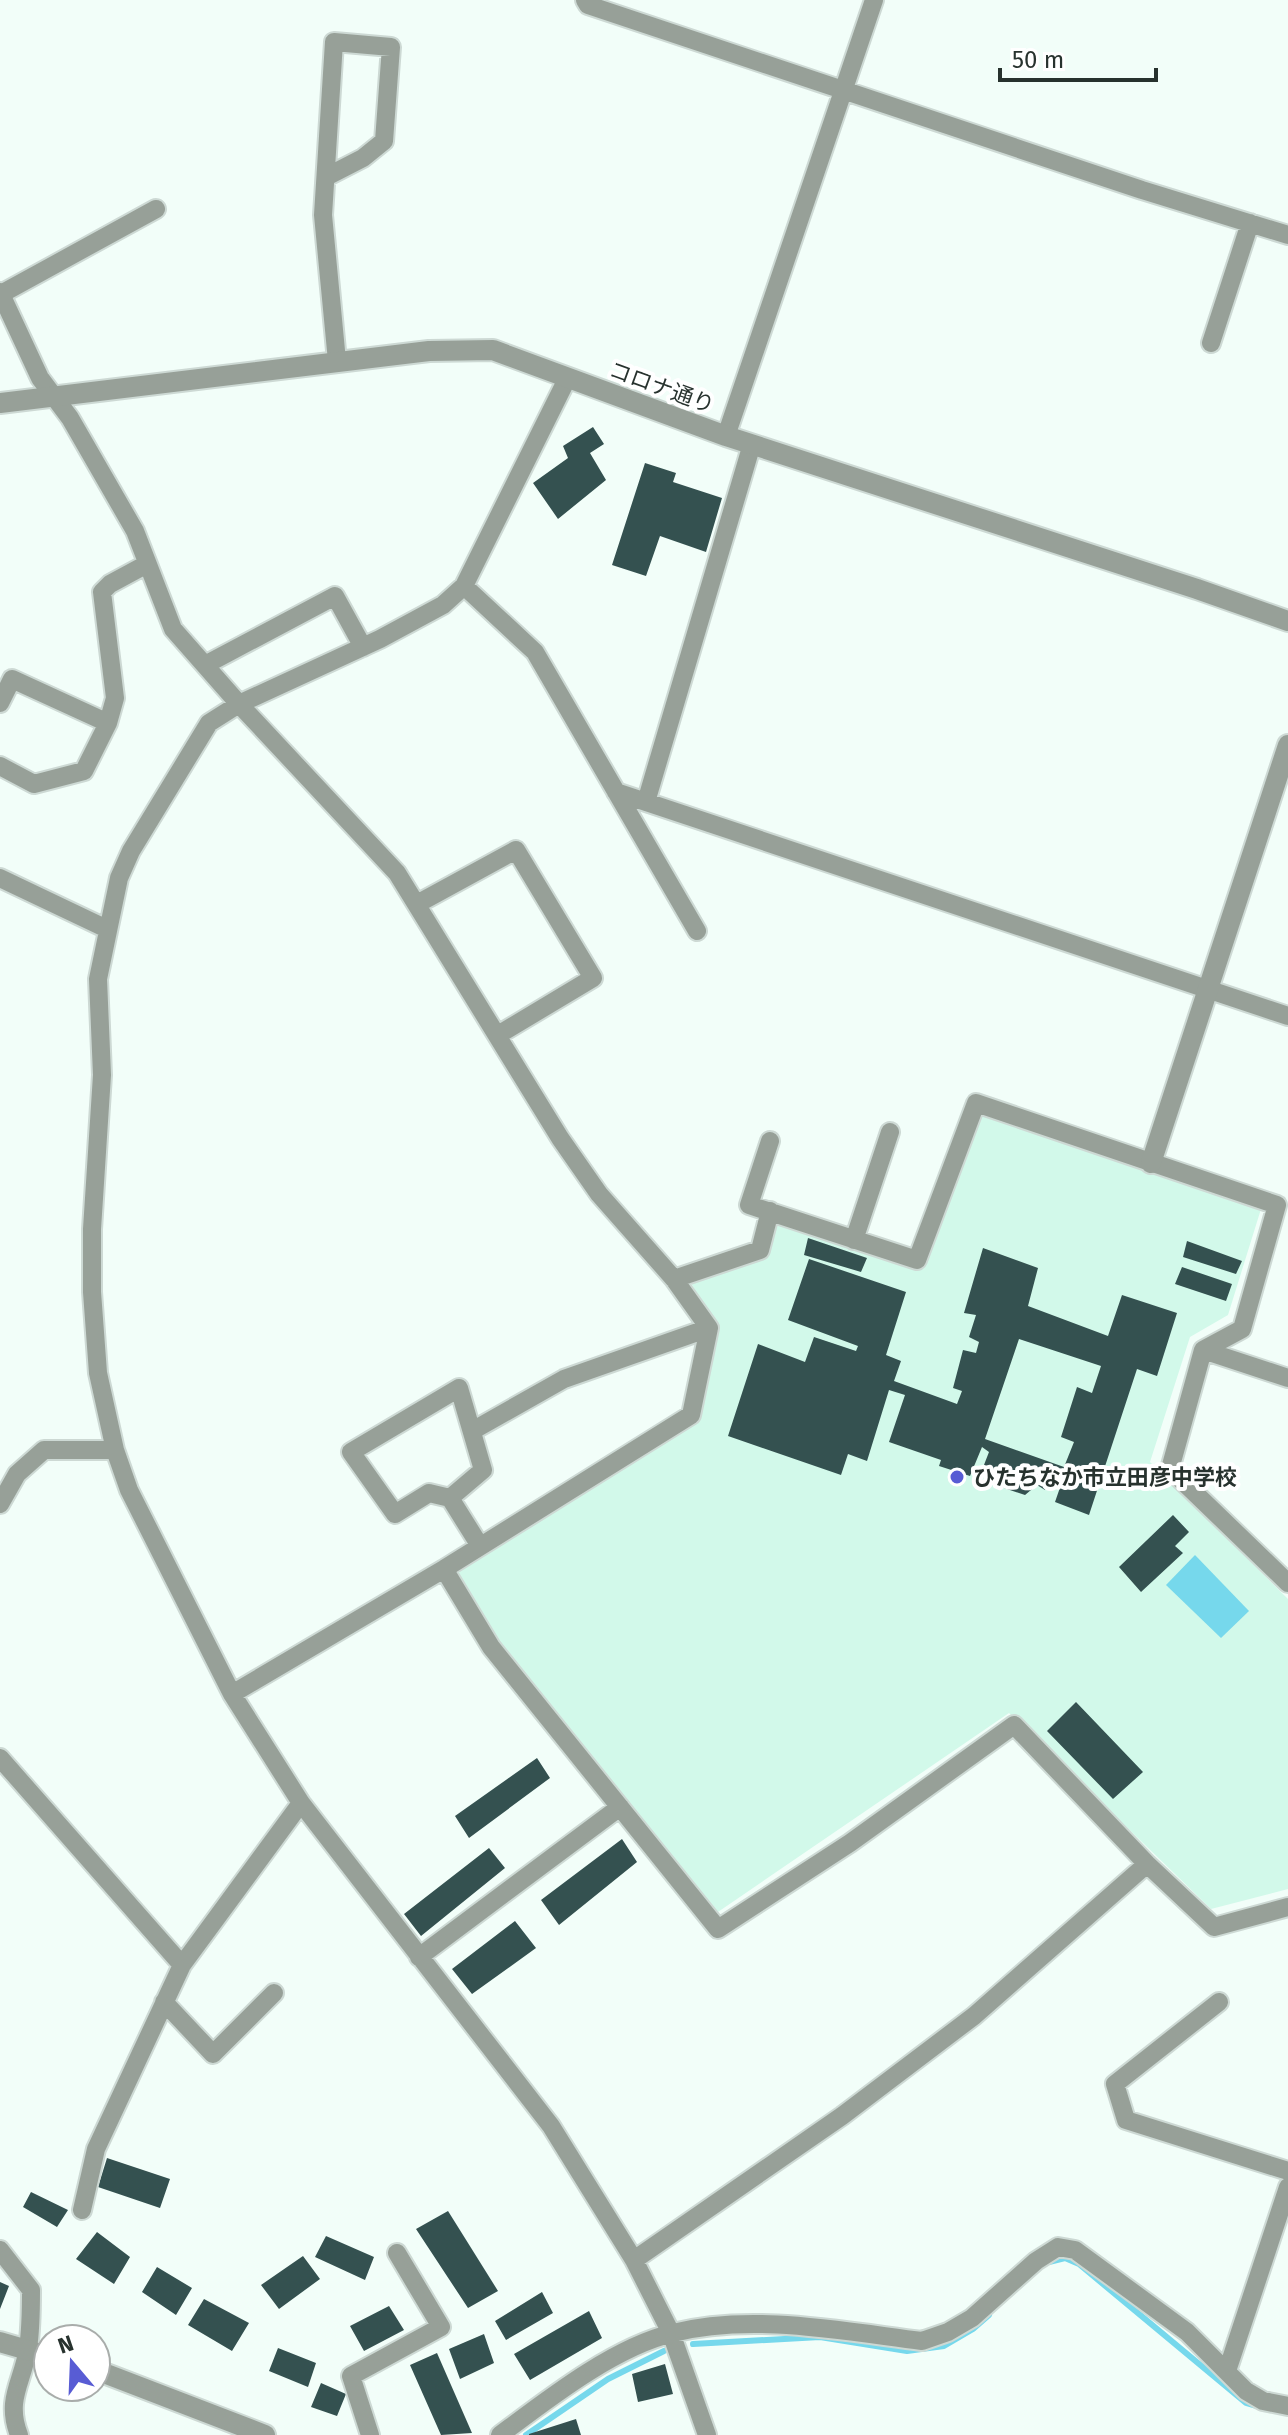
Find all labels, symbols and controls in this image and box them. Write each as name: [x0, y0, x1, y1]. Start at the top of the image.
scale bar: [1000, 32, 1156, 82]
text: 50 m: [1012, 46, 1064, 74]
street label: コロナ通り: [606, 356, 718, 419]
place label: ひたちなか市立田彦中学校: [973, 1464, 1237, 1491]
marker: ひたちなか市立田彦中学校: [948, 1468, 966, 1486]
north arrow: [32, 2323, 112, 2403]
text: N: [54, 2329, 77, 2360]

